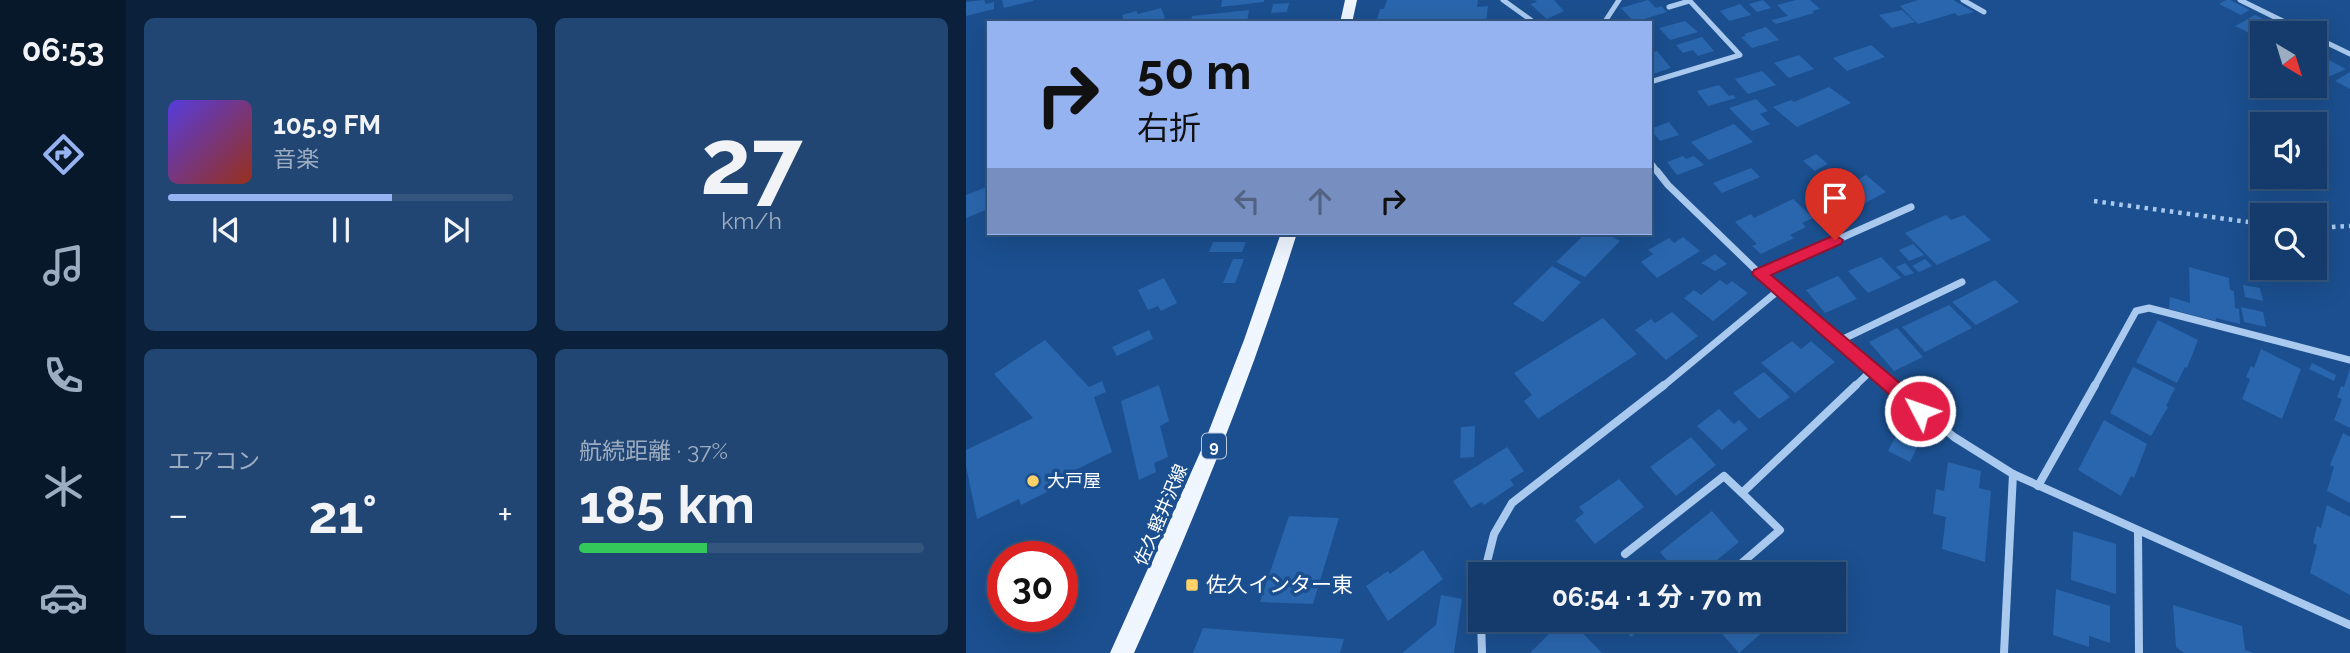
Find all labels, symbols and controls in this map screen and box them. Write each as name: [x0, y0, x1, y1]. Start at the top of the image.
north arrow: [2250, 21, 2328, 98]
map controls: [2250, 21, 2327, 280]
text: 06:53: [22, 31, 104, 68]
text: 50 m: [1137, 43, 1252, 100]
icon: right: [1022, 49, 1113, 140]
text: 27: [700, 108, 803, 215]
text: 右折: [1137, 109, 1201, 146]
text: 105.9 FM: [273, 110, 381, 140]
button: sound: [2250, 112, 2327, 189]
icon: directions: [39, 130, 88, 179]
text: 音楽: [273, 145, 319, 172]
pin: [1805, 168, 1865, 240]
icon: arrive: [1816, 179, 1854, 217]
icon: left: [1228, 182, 1266, 220]
icon: ahead: [1301, 182, 1339, 220]
icon: right: [1374, 182, 1412, 220]
button: search: [2250, 203, 2327, 280]
text: km/h: [721, 207, 782, 234]
icon: previous: [207, 211, 245, 249]
icon: pause: [322, 211, 360, 249]
icon: next: [437, 211, 475, 249]
icon: music: [39, 241, 88, 290]
icon: phone: [39, 351, 88, 400]
position arrow: [1883, 374, 1957, 448]
road number: 9: [1202, 434, 1226, 458]
text: 航続距離 · 37%: [579, 437, 728, 464]
text: エアコン: [168, 447, 260, 474]
street label: 佐久軽井沢線: [1130, 461, 1191, 569]
icon: climate: [39, 462, 88, 511]
place label: 大戸屋: [1047, 470, 1101, 491]
marker: 大戸屋: [1025, 473, 1041, 489]
text: 185 km: [579, 474, 755, 535]
text: 21°: [309, 484, 377, 545]
text: −: [168, 492, 188, 537]
text: +: [497, 492, 513, 537]
speed limit sign: 30: [987, 541, 1078, 632]
place label: 佐久インター東: [1206, 572, 1353, 597]
icon: car: [39, 573, 88, 622]
marker: 佐久インター東: [1184, 577, 1200, 593]
text: 06:54 · 1 分 · 70 m: [1552, 582, 1762, 612]

